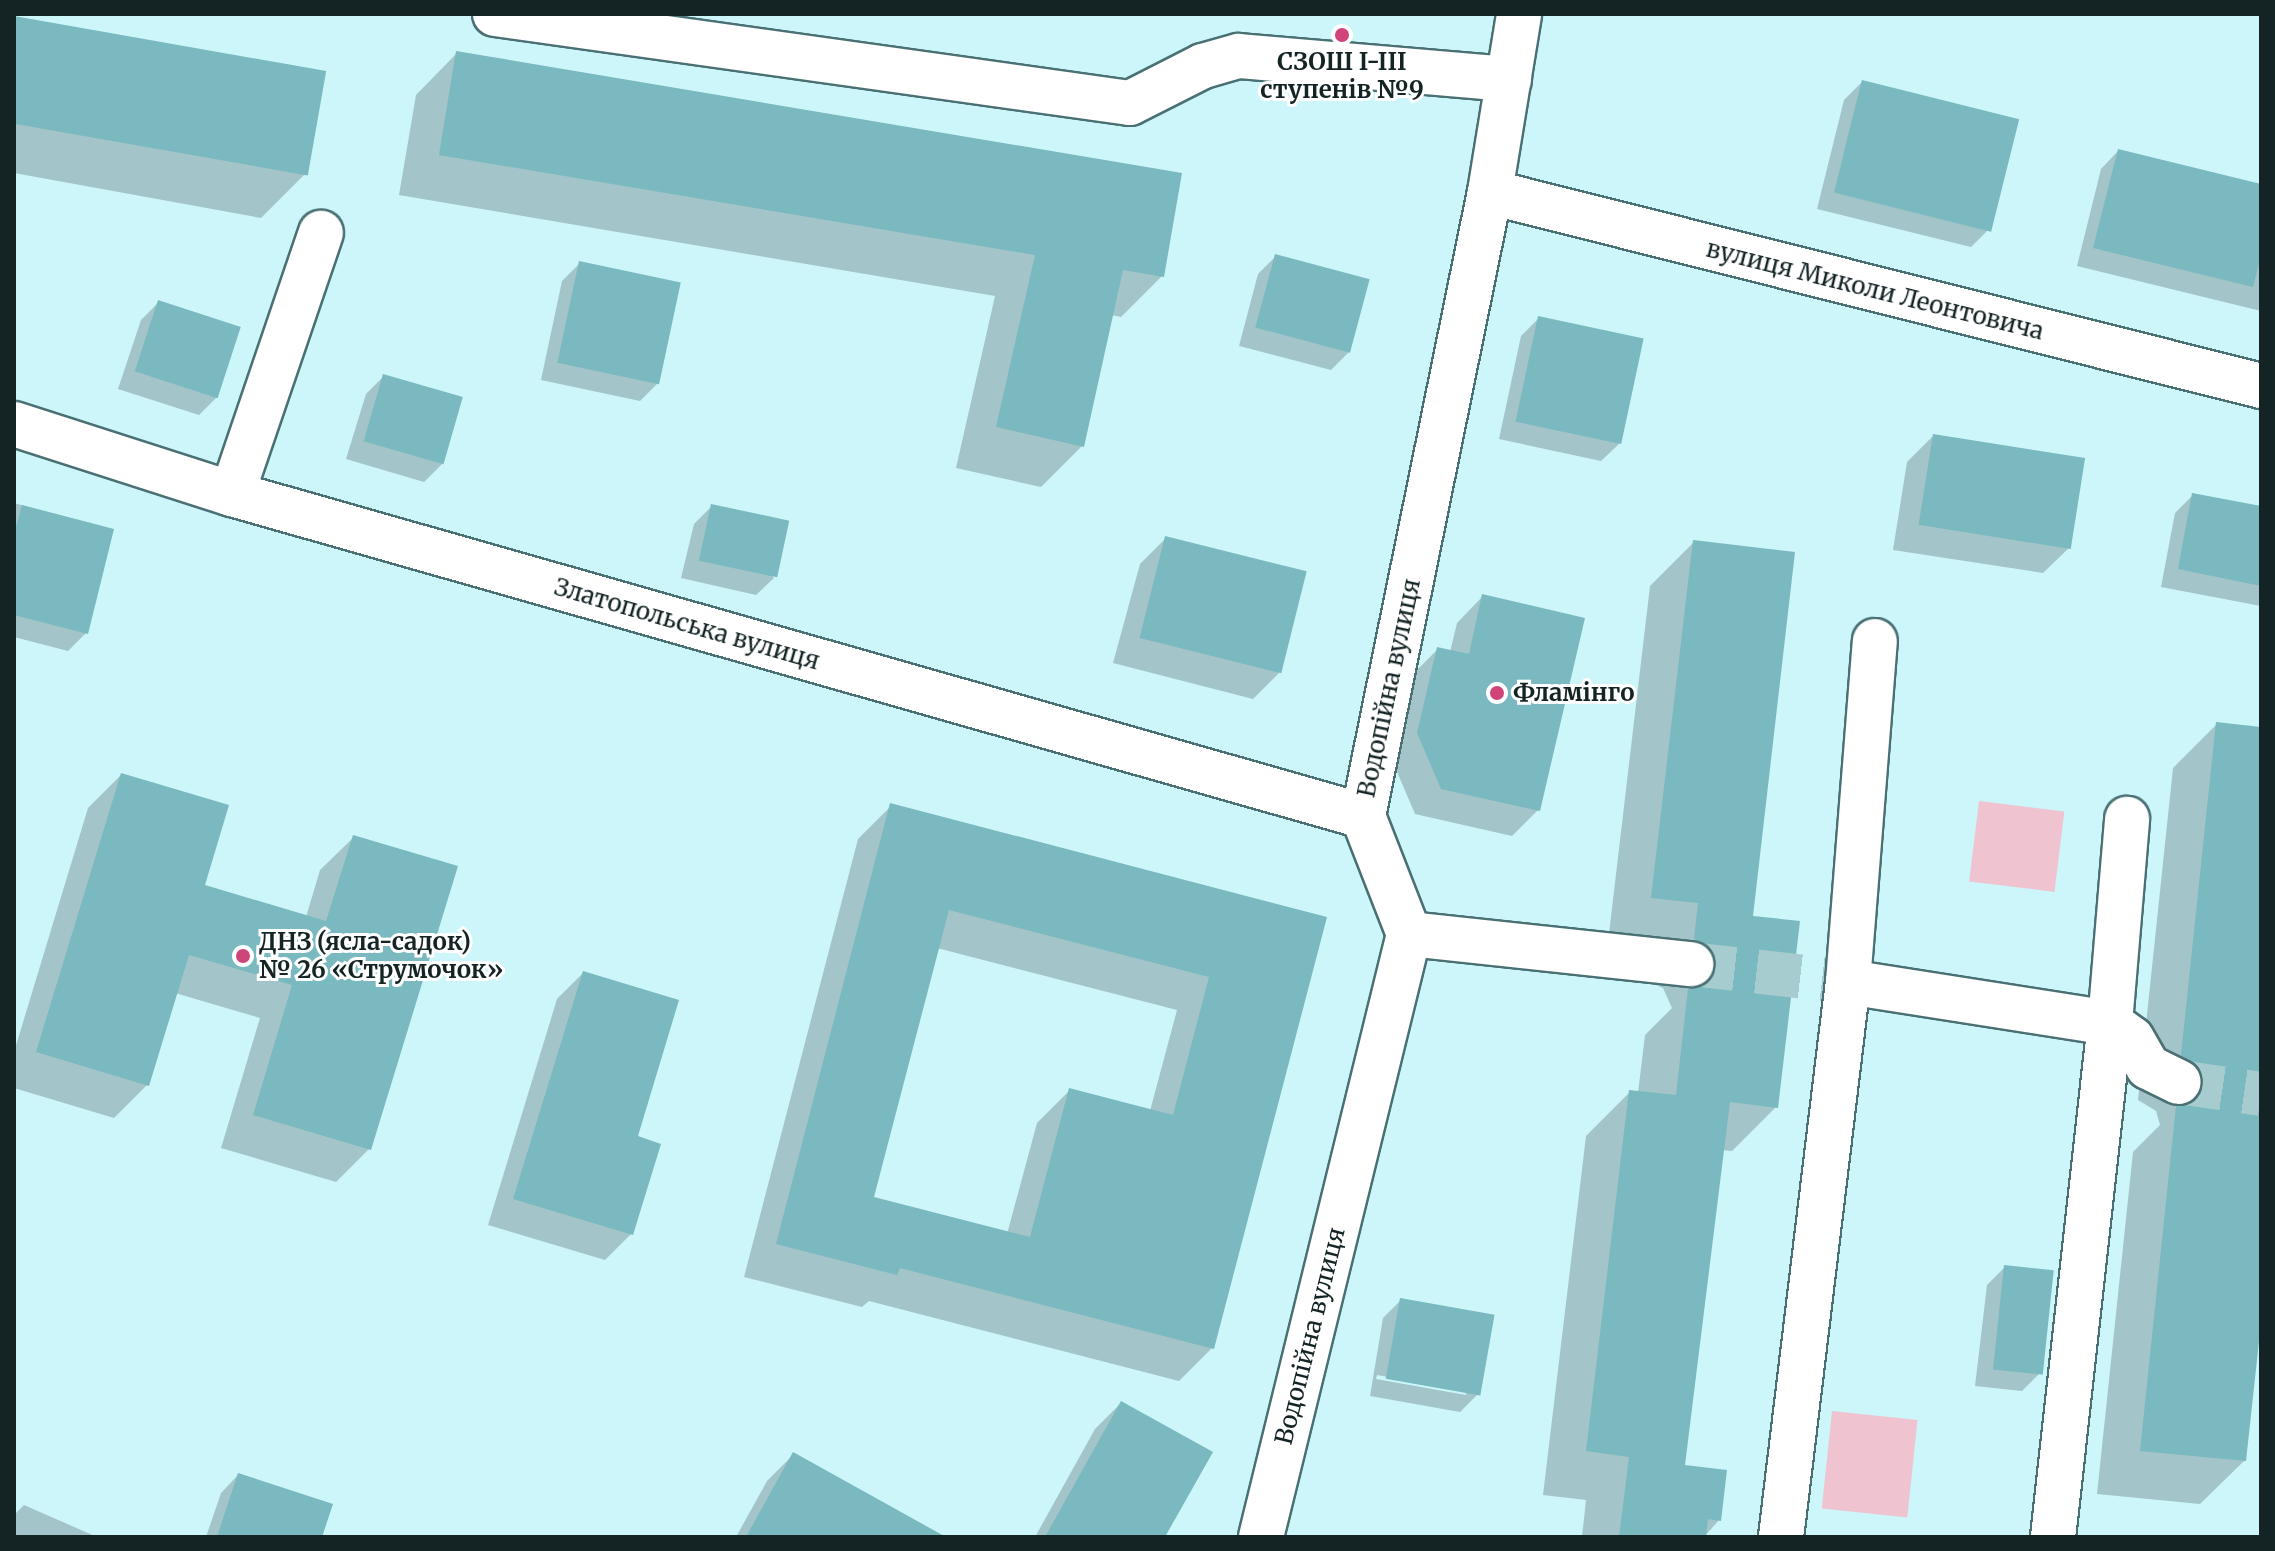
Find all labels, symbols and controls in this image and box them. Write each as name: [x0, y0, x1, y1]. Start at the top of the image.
marker: СЗОШ І-ІІІ ступенів №9: [1333, 26, 1351, 44]
place label: СЗОШ І-ІІІ ступенів №9: [1260, 48, 1424, 104]
street label: вулиця Миколи Леонтовича: [1703, 234, 2047, 346]
street label: Златопольська вулиця: [551, 572, 823, 676]
street label: Водопійна вулиця: [1352, 576, 1426, 800]
place label: Фламінго: [1513, 679, 1635, 707]
marker: Фламінго: [1488, 684, 1506, 702]
place label: ДНЗ (ясла-садок) № 26 «Струмочок»: [259, 928, 503, 984]
marker: ДНЗ (ясла-садок) № 26 «Струмочок»: [234, 947, 252, 965]
street label: Водопійна вулиця: [1269, 1224, 1351, 1448]

